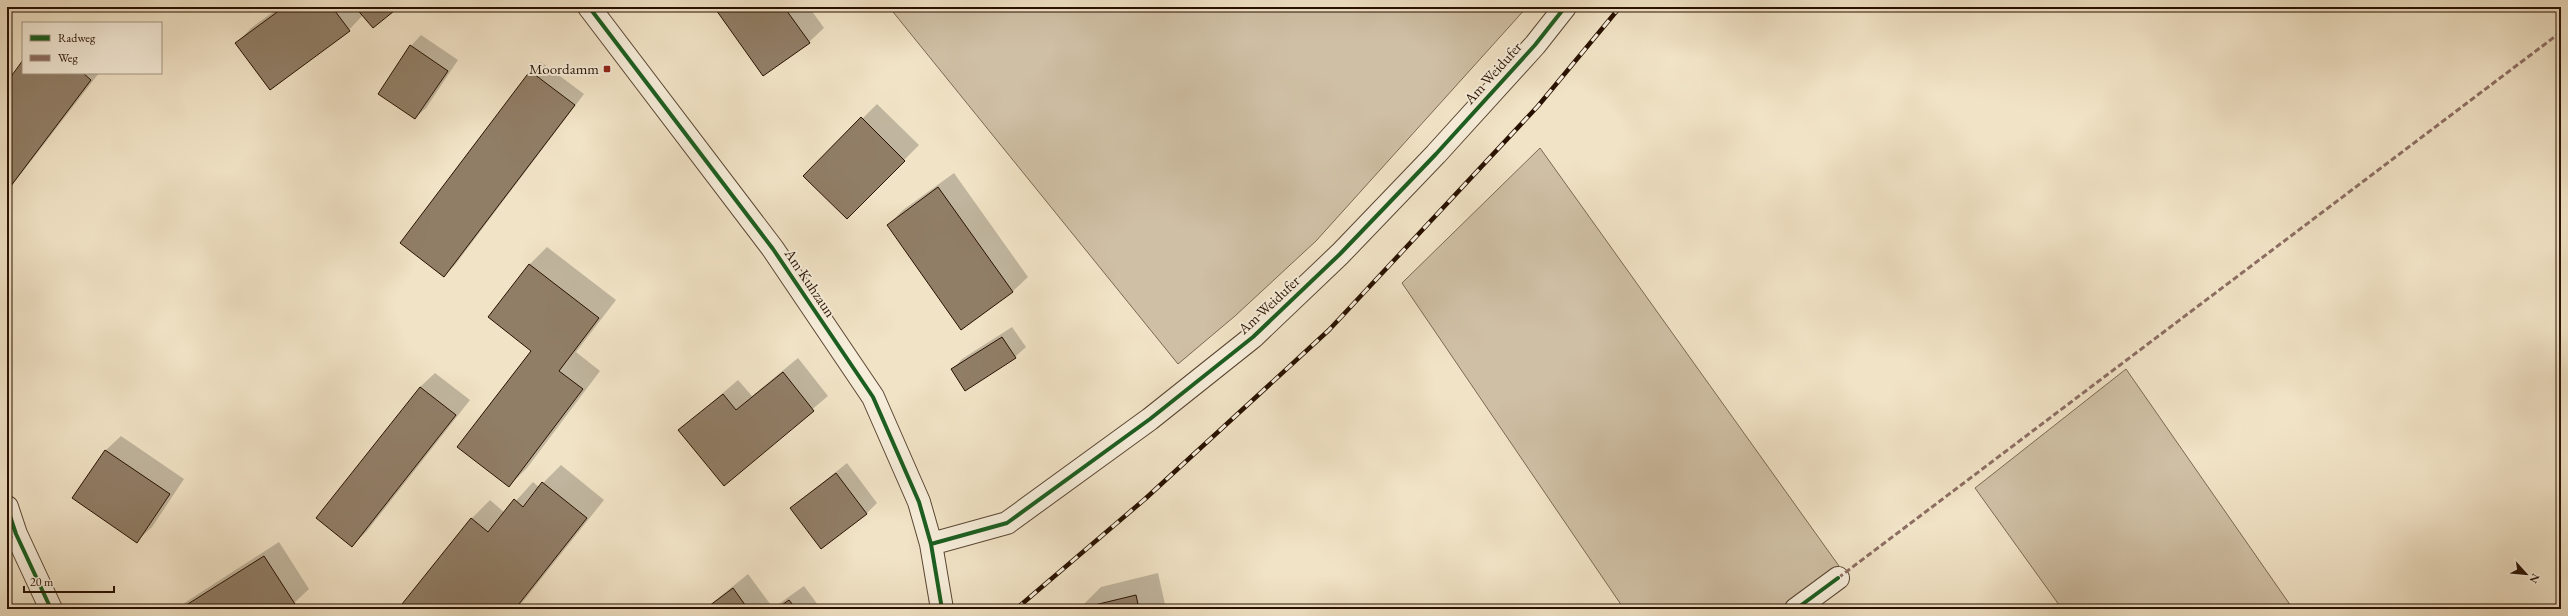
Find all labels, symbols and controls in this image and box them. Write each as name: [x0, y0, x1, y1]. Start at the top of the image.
legend: [22, 22, 162, 74]
text: Radweg: [58, 30, 96, 46]
street label: Am Weidufer: [1459, 37, 1526, 109]
text: Weg: [58, 50, 78, 66]
place label: Moordamm: [529, 59, 599, 78]
marker: Moordamm: [602, 64, 612, 74]
street label: Am Kuhzaun: [780, 244, 840, 321]
street label: Am Weidufer: [1233, 271, 1304, 339]
north arrow: [2506, 554, 2546, 594]
scale bar: [24, 568, 114, 594]
text: N: [2527, 571, 2543, 586]
text: 20 m: [30, 574, 54, 590]

